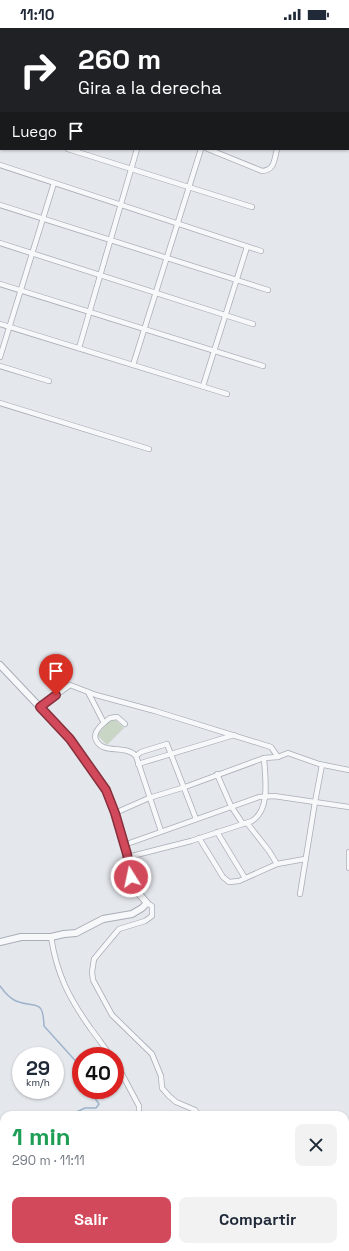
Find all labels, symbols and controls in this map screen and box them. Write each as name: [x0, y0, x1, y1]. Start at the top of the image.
text: 11:10: [20, 5, 55, 24]
text: 260 m: [78, 41, 161, 77]
icon: right: [12, 44, 64, 96]
text: Gira a la derecha: [78, 76, 222, 99]
icon: arrive: [65, 120, 87, 142]
text: Luego: [12, 122, 57, 141]
pin: [39, 654, 73, 695]
icon: arrive: [45, 660, 67, 682]
position arrow: [110, 856, 152, 898]
speed limit sign: 40: [72, 1047, 124, 1099]
text: 29: [26, 1055, 50, 1081]
text: km/h: [26, 1076, 50, 1089]
text: 1 min: [12, 1121, 71, 1152]
button: close: [295, 1124, 337, 1166]
text: 290 m · 11:11: [12, 1152, 85, 1169]
button: Salir: [12, 1197, 171, 1243]
button: Compartir: [179, 1197, 337, 1243]

